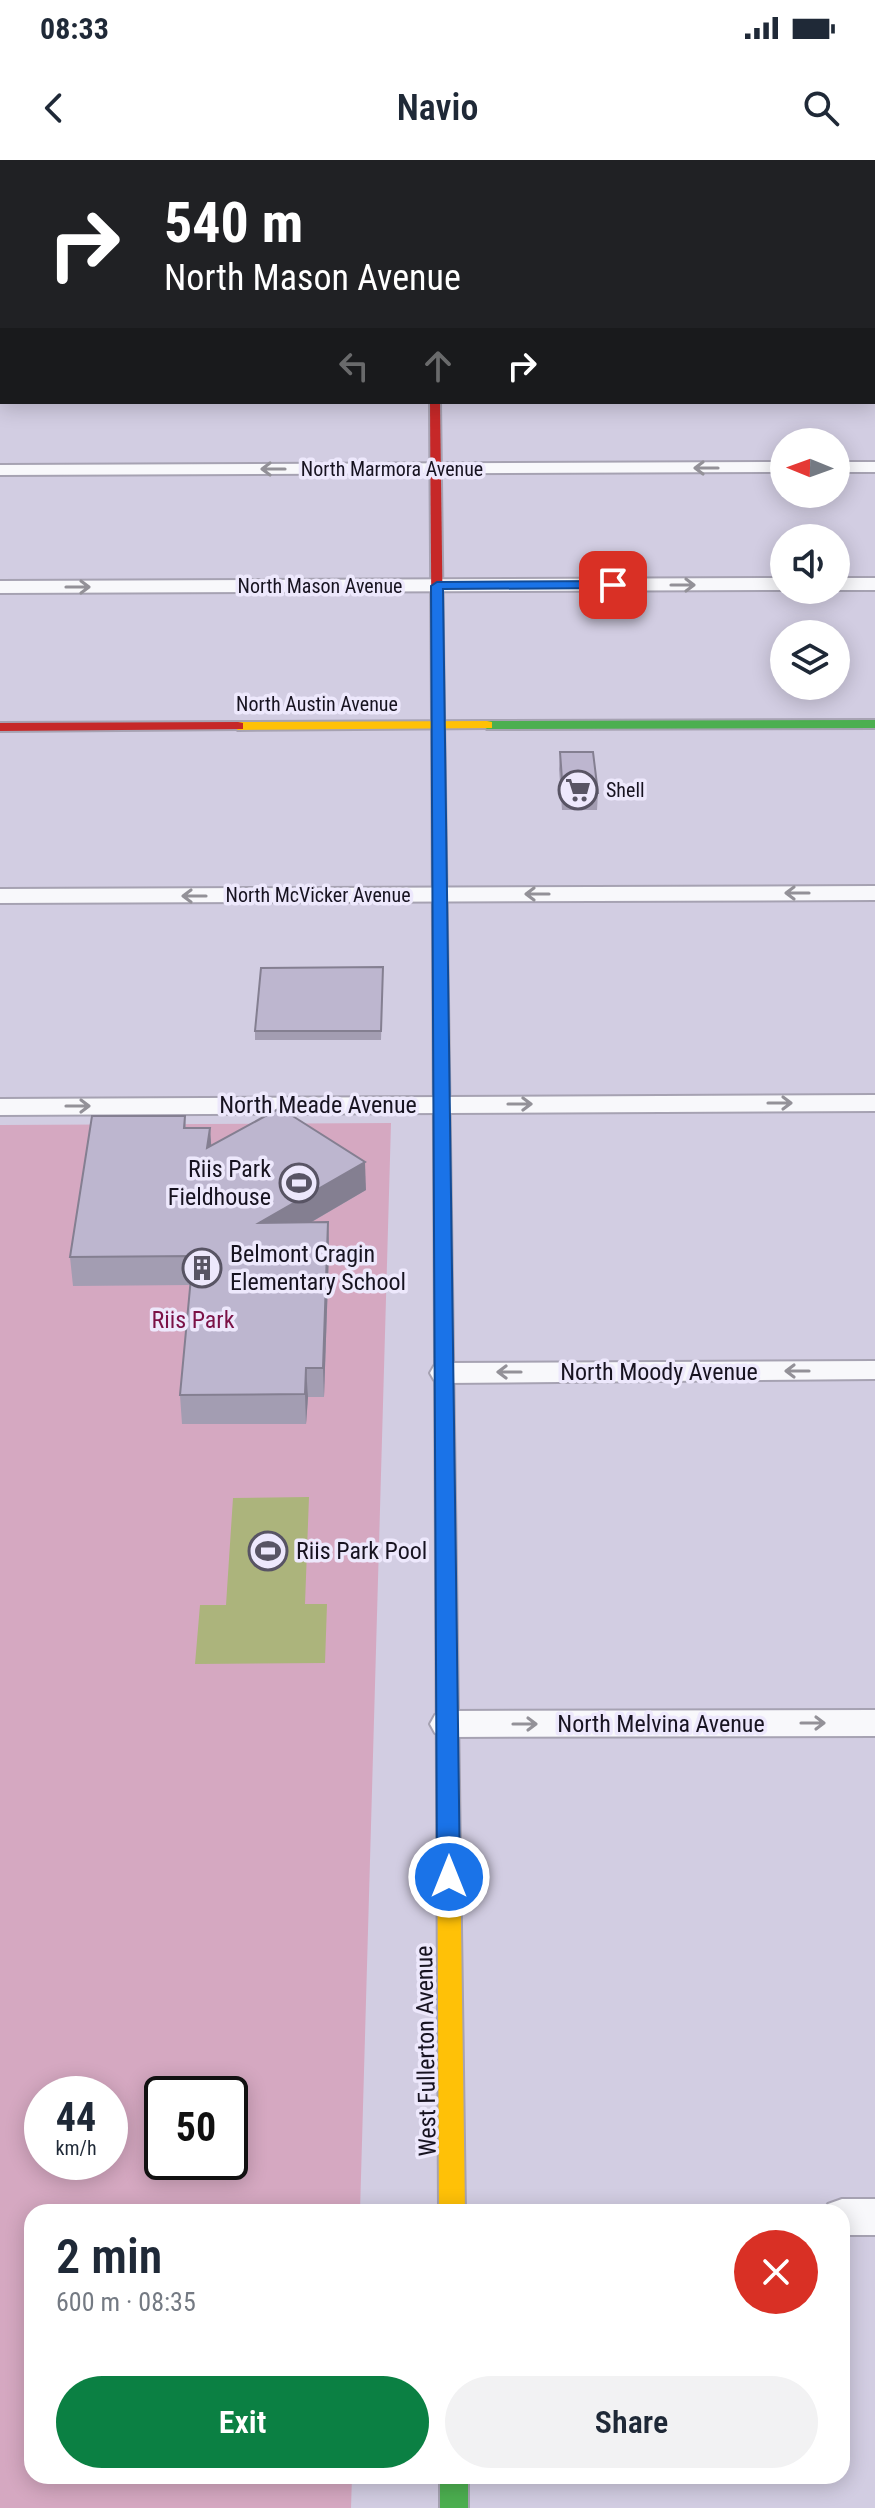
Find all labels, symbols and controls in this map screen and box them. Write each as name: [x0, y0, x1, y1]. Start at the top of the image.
text: 08:33: [40, 11, 109, 46]
icon: back: [32, 86, 76, 130]
icon: search: [799, 86, 843, 130]
text: Navio: [397, 87, 478, 129]
text: 540 m: [164, 190, 303, 256]
icon: right: [32, 192, 136, 296]
text: North Mason Avenue: [164, 257, 461, 299]
icon: left: [332, 344, 376, 388]
icon: ahead: [416, 344, 460, 388]
icon: right: [500, 344, 544, 388]
north arrow: [770, 428, 850, 508]
map controls: [770, 428, 850, 700]
street label: North Marmora Avenue: [301, 457, 483, 481]
one-way arrow: [693, 460, 720, 476]
one-way arrow: [260, 461, 287, 477]
button: sound: [770, 524, 850, 604]
pin: [579, 551, 647, 619]
icon: arrive: [591, 563, 635, 607]
street label: North Mason Avenue: [238, 574, 402, 598]
one-way arrow: [669, 577, 696, 593]
one-way arrow: [64, 579, 91, 595]
button: layers: [770, 620, 850, 700]
street label: North Austin Avenue: [236, 692, 398, 716]
supermarket icon: Shell: [557, 769, 599, 811]
place label: Shell: [606, 778, 645, 802]
street label: North McVicker Avenue: [225, 883, 411, 907]
one-way arrow: [784, 885, 811, 901]
one-way arrow: [524, 886, 551, 902]
one-way arrow: [181, 888, 208, 903]
street label: North Meade Avenue: [219, 1091, 417, 1119]
one-way arrow: [766, 1095, 793, 1111]
one-way arrow: [506, 1097, 533, 1112]
one-way arrow: [64, 1099, 91, 1114]
place label: Riis Park Fieldhouse: [168, 1155, 271, 1211]
sports icon: Riis Park Fieldhouse: [278, 1162, 320, 1204]
place label: Belmont Cragin Elementary School: [230, 1240, 406, 1296]
building icon: Belmont Cragin Elementary School: [181, 1247, 223, 1289]
park label: Riis Park: [151, 1306, 235, 1334]
street label: North Moody Avenue: [560, 1358, 758, 1386]
one-way arrow: [784, 1363, 811, 1379]
one-way arrow: [496, 1364, 523, 1380]
sports icon: Riis Park Pool: [247, 1530, 289, 1572]
place label: Riis Park Pool: [296, 1537, 427, 1565]
street label: North Melvina Avenue: [557, 1710, 765, 1738]
one-way arrow: [799, 1715, 826, 1731]
one-way arrow: [511, 1716, 538, 1732]
position arrow: [407, 1835, 491, 1919]
street label: West Fullerton Avenue: [410, 1945, 442, 2157]
speed limit sign: 50: [144, 2076, 248, 2180]
text: 44: [56, 2094, 96, 2141]
text: km/h: [55, 2136, 97, 2160]
text: 2 min: [56, 2228, 162, 2285]
button: close: [734, 2230, 818, 2314]
text: 600 m · 08:35: [56, 2287, 196, 2317]
button: Exit: [56, 2376, 429, 2468]
button: Share: [445, 2376, 818, 2468]

